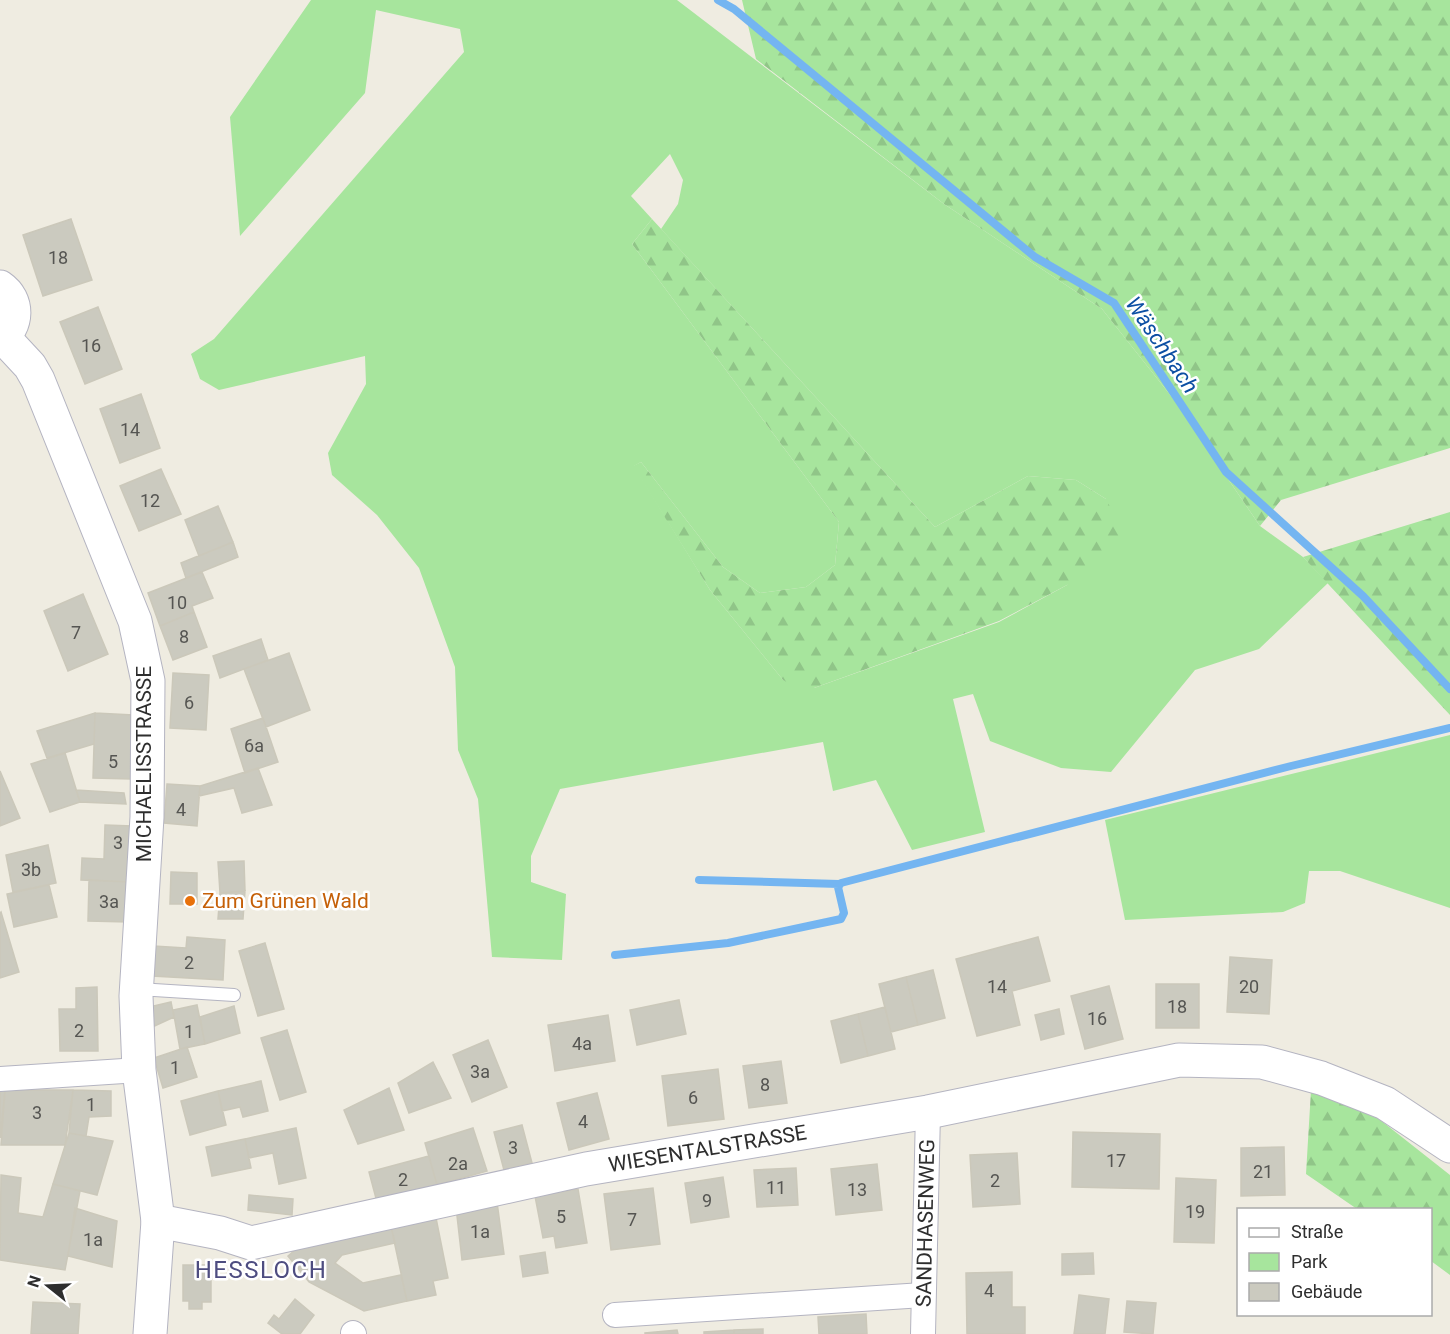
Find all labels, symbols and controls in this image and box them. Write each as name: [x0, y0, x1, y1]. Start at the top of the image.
house number: 18: [48, 247, 68, 268]
water label: Wäschbach: [1121, 292, 1203, 398]
house number: 16: [81, 335, 101, 356]
house number: 14: [120, 419, 140, 440]
house number: 12: [140, 490, 160, 511]
house number: 10: [167, 592, 187, 613]
house number: 7: [71, 622, 81, 643]
house number: 8: [179, 626, 189, 647]
street label: MICHAELISSTRASSE: [132, 666, 156, 862]
house number: 6: [184, 692, 194, 713]
house number: 6a: [244, 735, 264, 756]
house number: 5: [108, 751, 118, 772]
house number: 4: [176, 799, 186, 820]
house number: 3: [113, 832, 123, 853]
house number: 3b: [21, 859, 41, 880]
place label: Zum Grünen Wald: [202, 889, 369, 913]
house number: 3a: [99, 891, 119, 912]
marker: Zum Grünen Wald: [183, 894, 197, 908]
house number: 2: [184, 952, 194, 973]
house number: 14: [987, 976, 1007, 997]
house number: 20: [1239, 976, 1259, 997]
house number: 18: [1167, 996, 1187, 1017]
house number: 16: [1087, 1008, 1107, 1029]
house number: 2: [74, 1020, 84, 1041]
house number: 1: [184, 1021, 194, 1042]
house number: 4a: [572, 1033, 592, 1054]
house number: 1: [170, 1057, 180, 1078]
house number: 3a: [470, 1061, 490, 1082]
house number: 8: [760, 1074, 770, 1095]
house number: 6: [688, 1087, 698, 1108]
house number: 1: [86, 1094, 96, 1115]
house number: 3: [32, 1102, 42, 1123]
house number: 4: [578, 1111, 588, 1132]
street label: WIESENTALSTRASSE: [607, 1120, 809, 1177]
house number: 3: [508, 1137, 518, 1158]
street label: SANDHASENWEG: [912, 1139, 939, 1307]
house number: 17: [1106, 1150, 1126, 1171]
house number: 2a: [448, 1153, 468, 1174]
house number: 21: [1253, 1161, 1273, 1182]
house number: 2: [398, 1169, 408, 1190]
house number: 2: [990, 1170, 1000, 1191]
house number: 11: [766, 1177, 786, 1198]
house number: 13: [847, 1179, 867, 1200]
house number: 9: [702, 1190, 712, 1211]
house number: 19: [1185, 1201, 1205, 1222]
house number: 5: [556, 1206, 566, 1227]
legend: [1237, 1208, 1432, 1316]
house number: 7: [627, 1209, 637, 1230]
house number: 1a: [470, 1221, 490, 1242]
text: Straße: [1291, 1221, 1343, 1242]
house number: 1a: [83, 1229, 103, 1250]
text: Park: [1291, 1251, 1328, 1272]
north arrow: [18, 1256, 78, 1316]
district label: HESSLOCH: [195, 1256, 327, 1284]
text: N: [23, 1273, 45, 1290]
house number: 4: [984, 1280, 994, 1301]
text: Gebäude: [1291, 1281, 1362, 1302]

